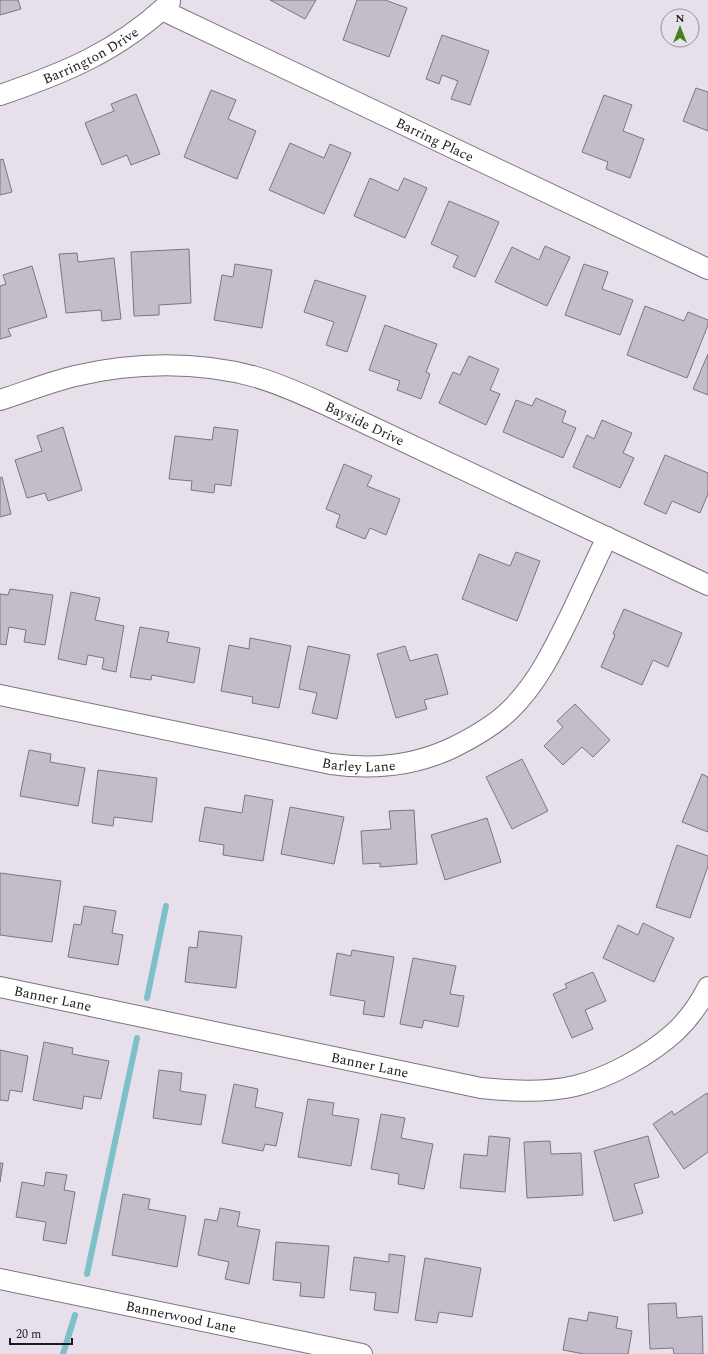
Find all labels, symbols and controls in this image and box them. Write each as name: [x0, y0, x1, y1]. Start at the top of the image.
north arrow: [660, 8, 700, 48]
text: N: [676, 10, 685, 27]
street label: Barrington Drive: [40, 22, 143, 90]
street label: Barring Place: [392, 112, 477, 168]
street label: Bayside Drive: [321, 396, 408, 452]
street label: Barley Lane: [320, 752, 397, 778]
street label: Banner Lane: [12, 980, 94, 1017]
street label: Banner Lane: [329, 1047, 411, 1084]
street label: Bannerwood Lane: [124, 1295, 238, 1339]
scale bar: [10, 1320, 72, 1346]
text: 20 m: [16, 1325, 41, 1344]

